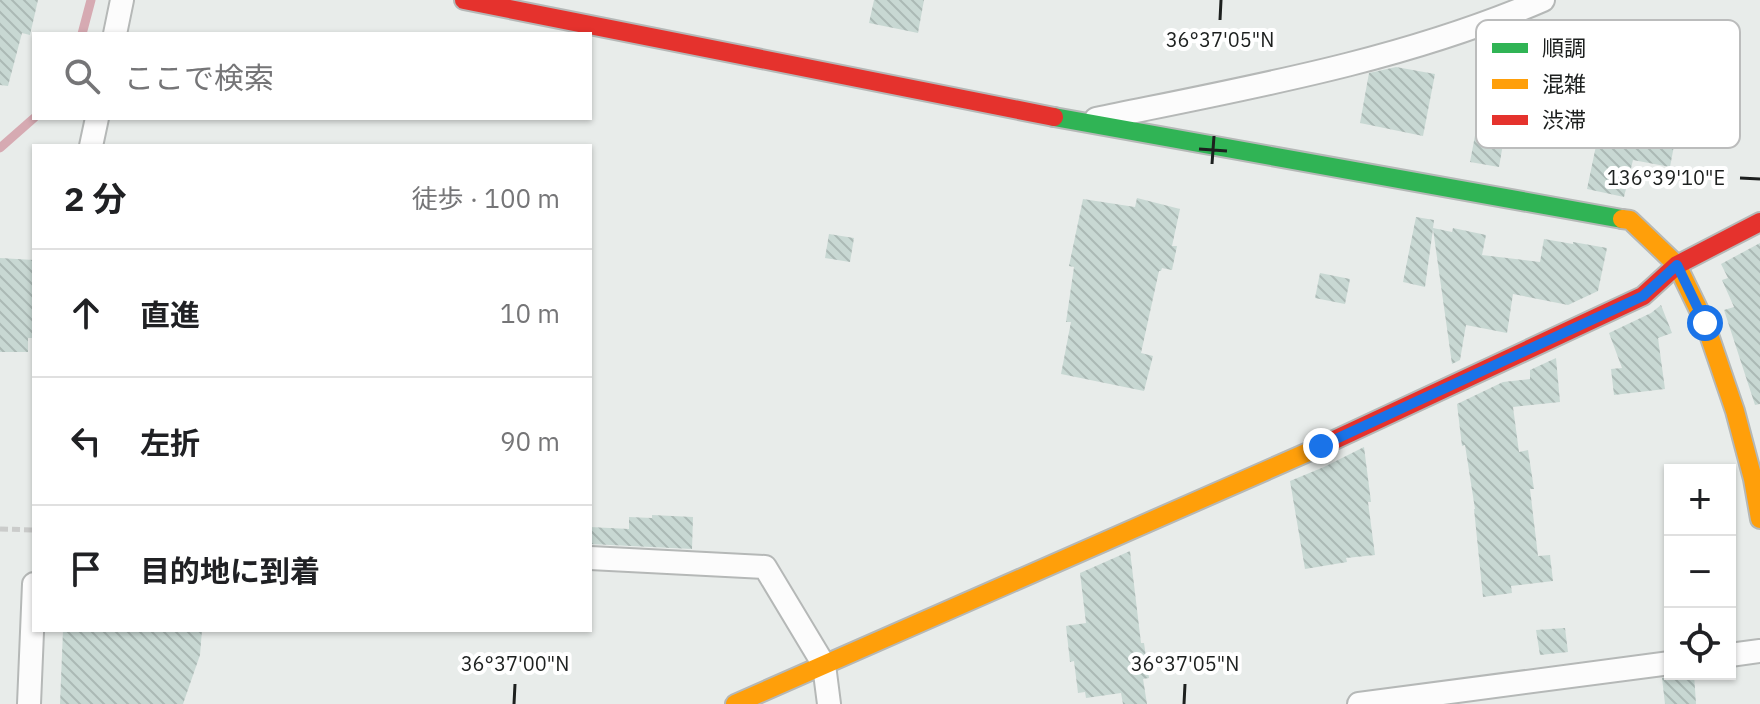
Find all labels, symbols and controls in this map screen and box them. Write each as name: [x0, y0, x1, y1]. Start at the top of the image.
legend: [1476, 20, 1740, 148]
text: 36°37'05"N: [1166, 26, 1274, 53]
search box: [32, 32, 592, 120]
text: 順調: [1542, 33, 1586, 62]
icon: search: [60, 54, 104, 98]
text: ここで検索: [124, 58, 274, 97]
text: 混雑: [1542, 69, 1586, 98]
text: 渋滞: [1542, 105, 1586, 134]
text: 136°39'10"E: [1607, 164, 1725, 191]
text: 2 分: [64, 176, 126, 220]
text: 徒歩 · 100 m: [412, 181, 560, 215]
icon: ahead: [64, 291, 108, 335]
text: 直進: [140, 295, 200, 334]
text: 10 m: [500, 296, 560, 330]
route start: [1687, 305, 1723, 341]
icon: left: [64, 419, 108, 463]
text: 左折: [140, 423, 200, 462]
text: 90 m: [500, 424, 560, 458]
route end: [1303, 428, 1339, 464]
map controls: [1664, 464, 1736, 680]
button: +: [1664, 464, 1736, 536]
button: −: [1664, 536, 1736, 608]
icon: arrive: [64, 547, 108, 591]
text: 目的地に到着: [140, 551, 320, 590]
button: locate: [1664, 608, 1736, 680]
text: 36°37'00"N: [461, 650, 569, 677]
text: 36°37'05"N: [1131, 650, 1239, 677]

